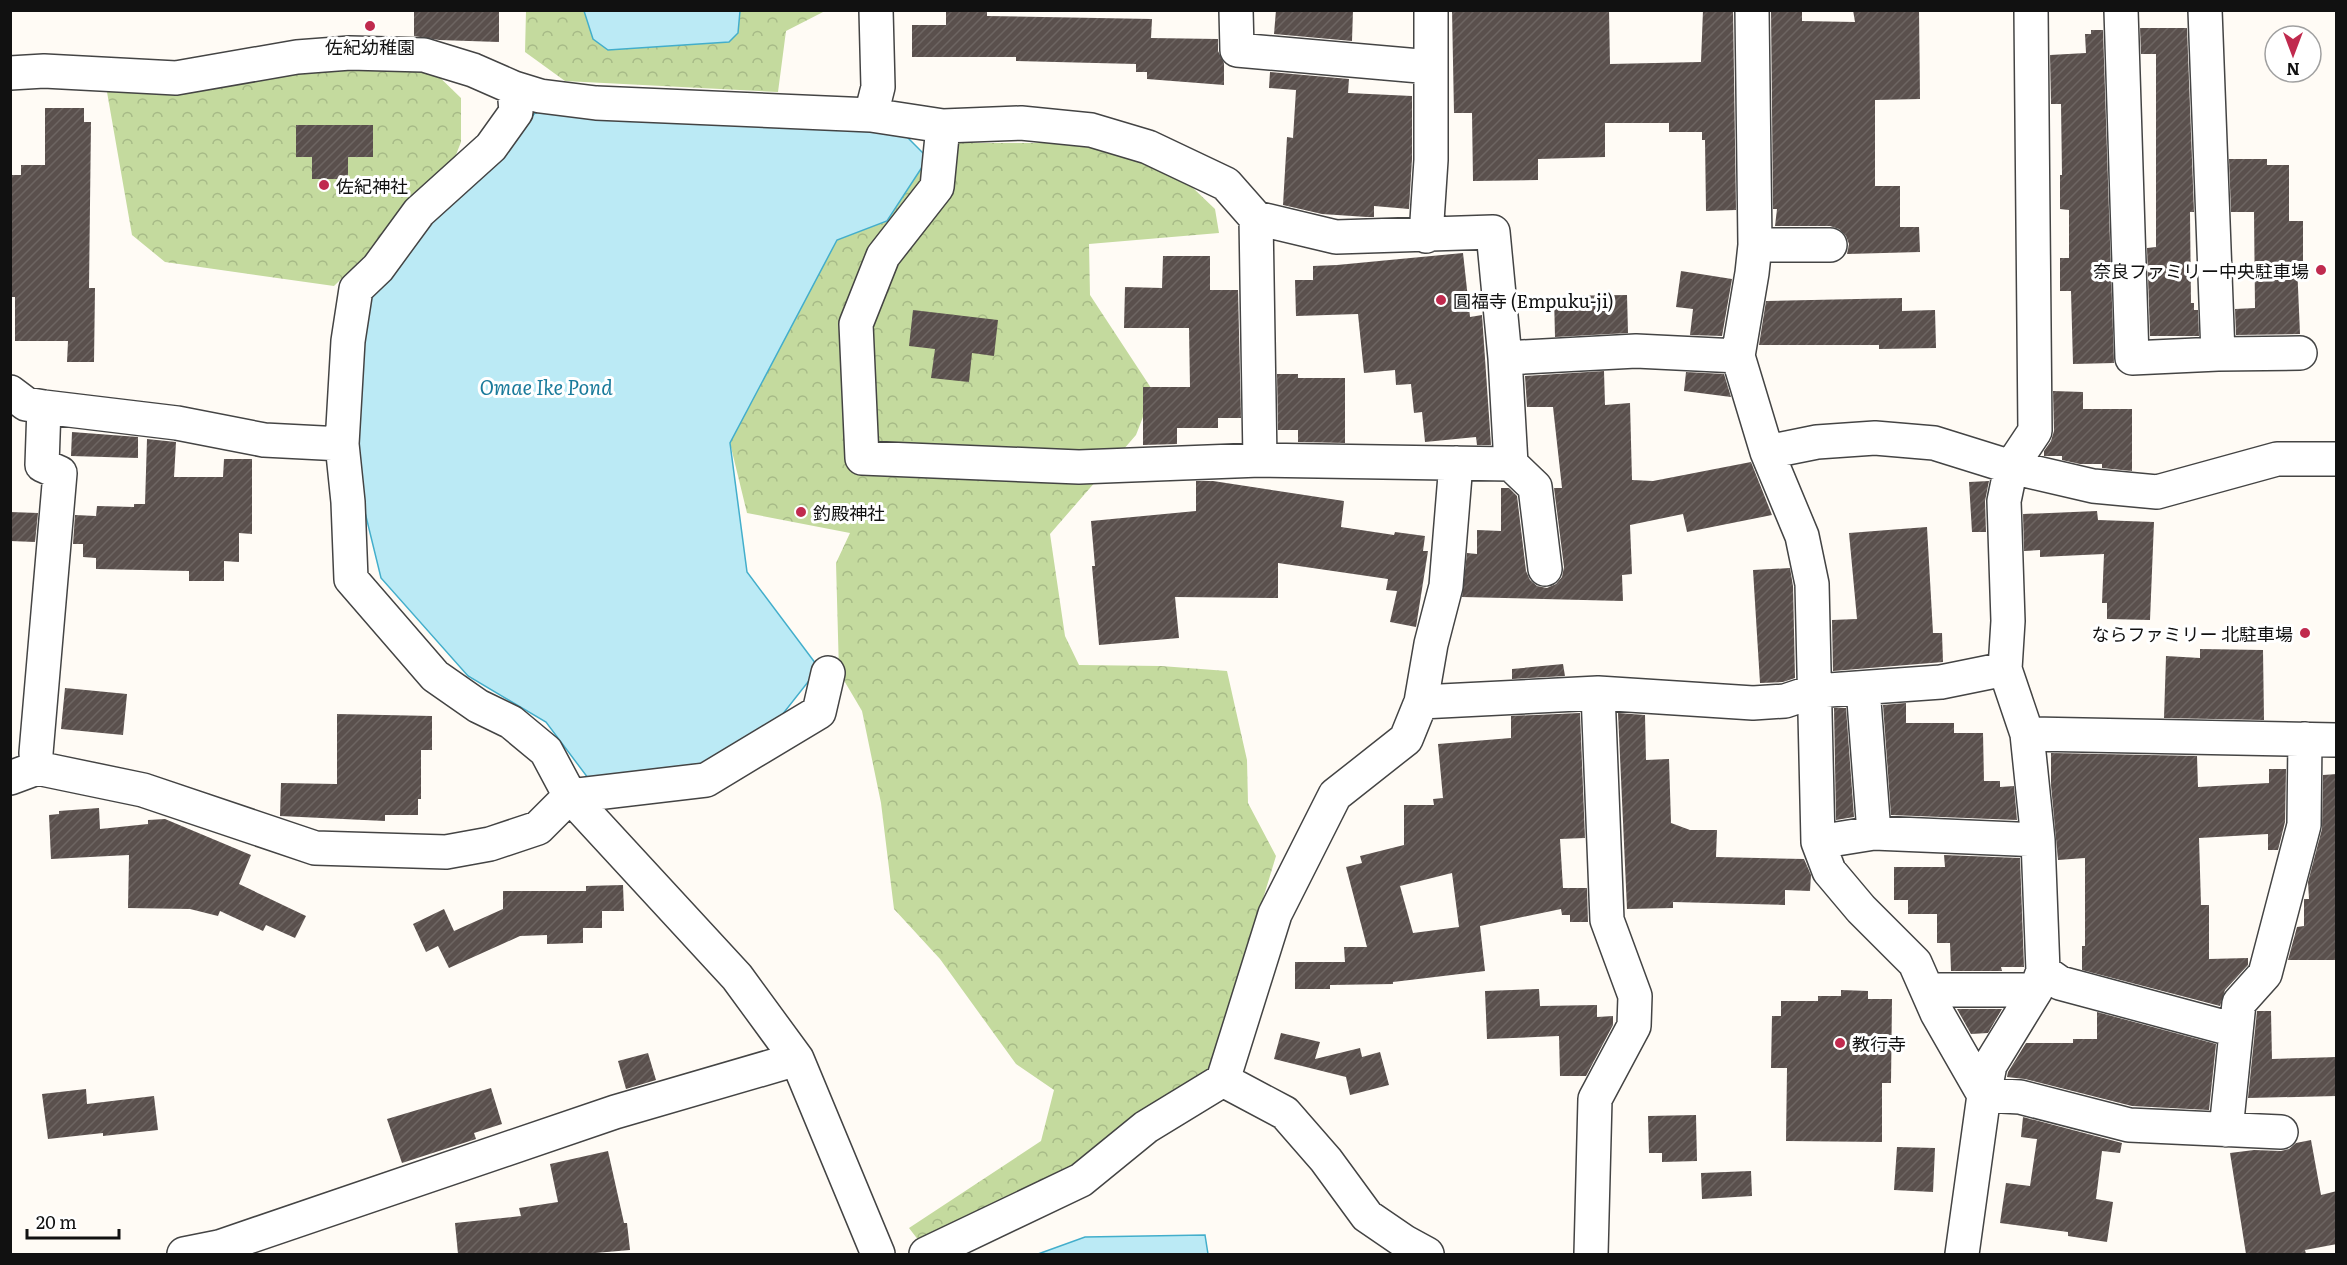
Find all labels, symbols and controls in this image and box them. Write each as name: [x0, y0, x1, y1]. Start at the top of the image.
marker: 佐紀幼稚園: [363, 19, 377, 33]
north arrow: [2263, 24, 2323, 84]
place label: 佐紀幼稚園: [325, 33, 415, 60]
text: N: [2286, 58, 2300, 82]
place label: 佐紀神社: [336, 172, 408, 199]
marker: 佐紀神社: [317, 178, 331, 192]
place label: 奈良ファミリー中央駐車場: [2093, 257, 2309, 284]
marker: 奈良ファミリー中央駐車場: [2314, 263, 2328, 277]
place label: 圓福寺 (Empuku-ji): [1453, 287, 1614, 314]
marker: 圓福寺 (Empuku-ji): [1434, 293, 1448, 307]
water label: Omae Ike Pond: [479, 371, 613, 401]
place label: 釣殿神社: [813, 499, 885, 526]
marker: 釣殿神社: [794, 505, 808, 519]
place label: ならファミリー 北駐車場: [2091, 620, 2293, 647]
marker: ならファミリー 北駐車場: [2298, 626, 2312, 640]
place label: 教行寺: [1852, 1030, 1906, 1057]
marker: 教行寺: [1833, 1036, 1847, 1050]
scale bar: [27, 1202, 118, 1240]
text: 20 m: [36, 1208, 77, 1235]

